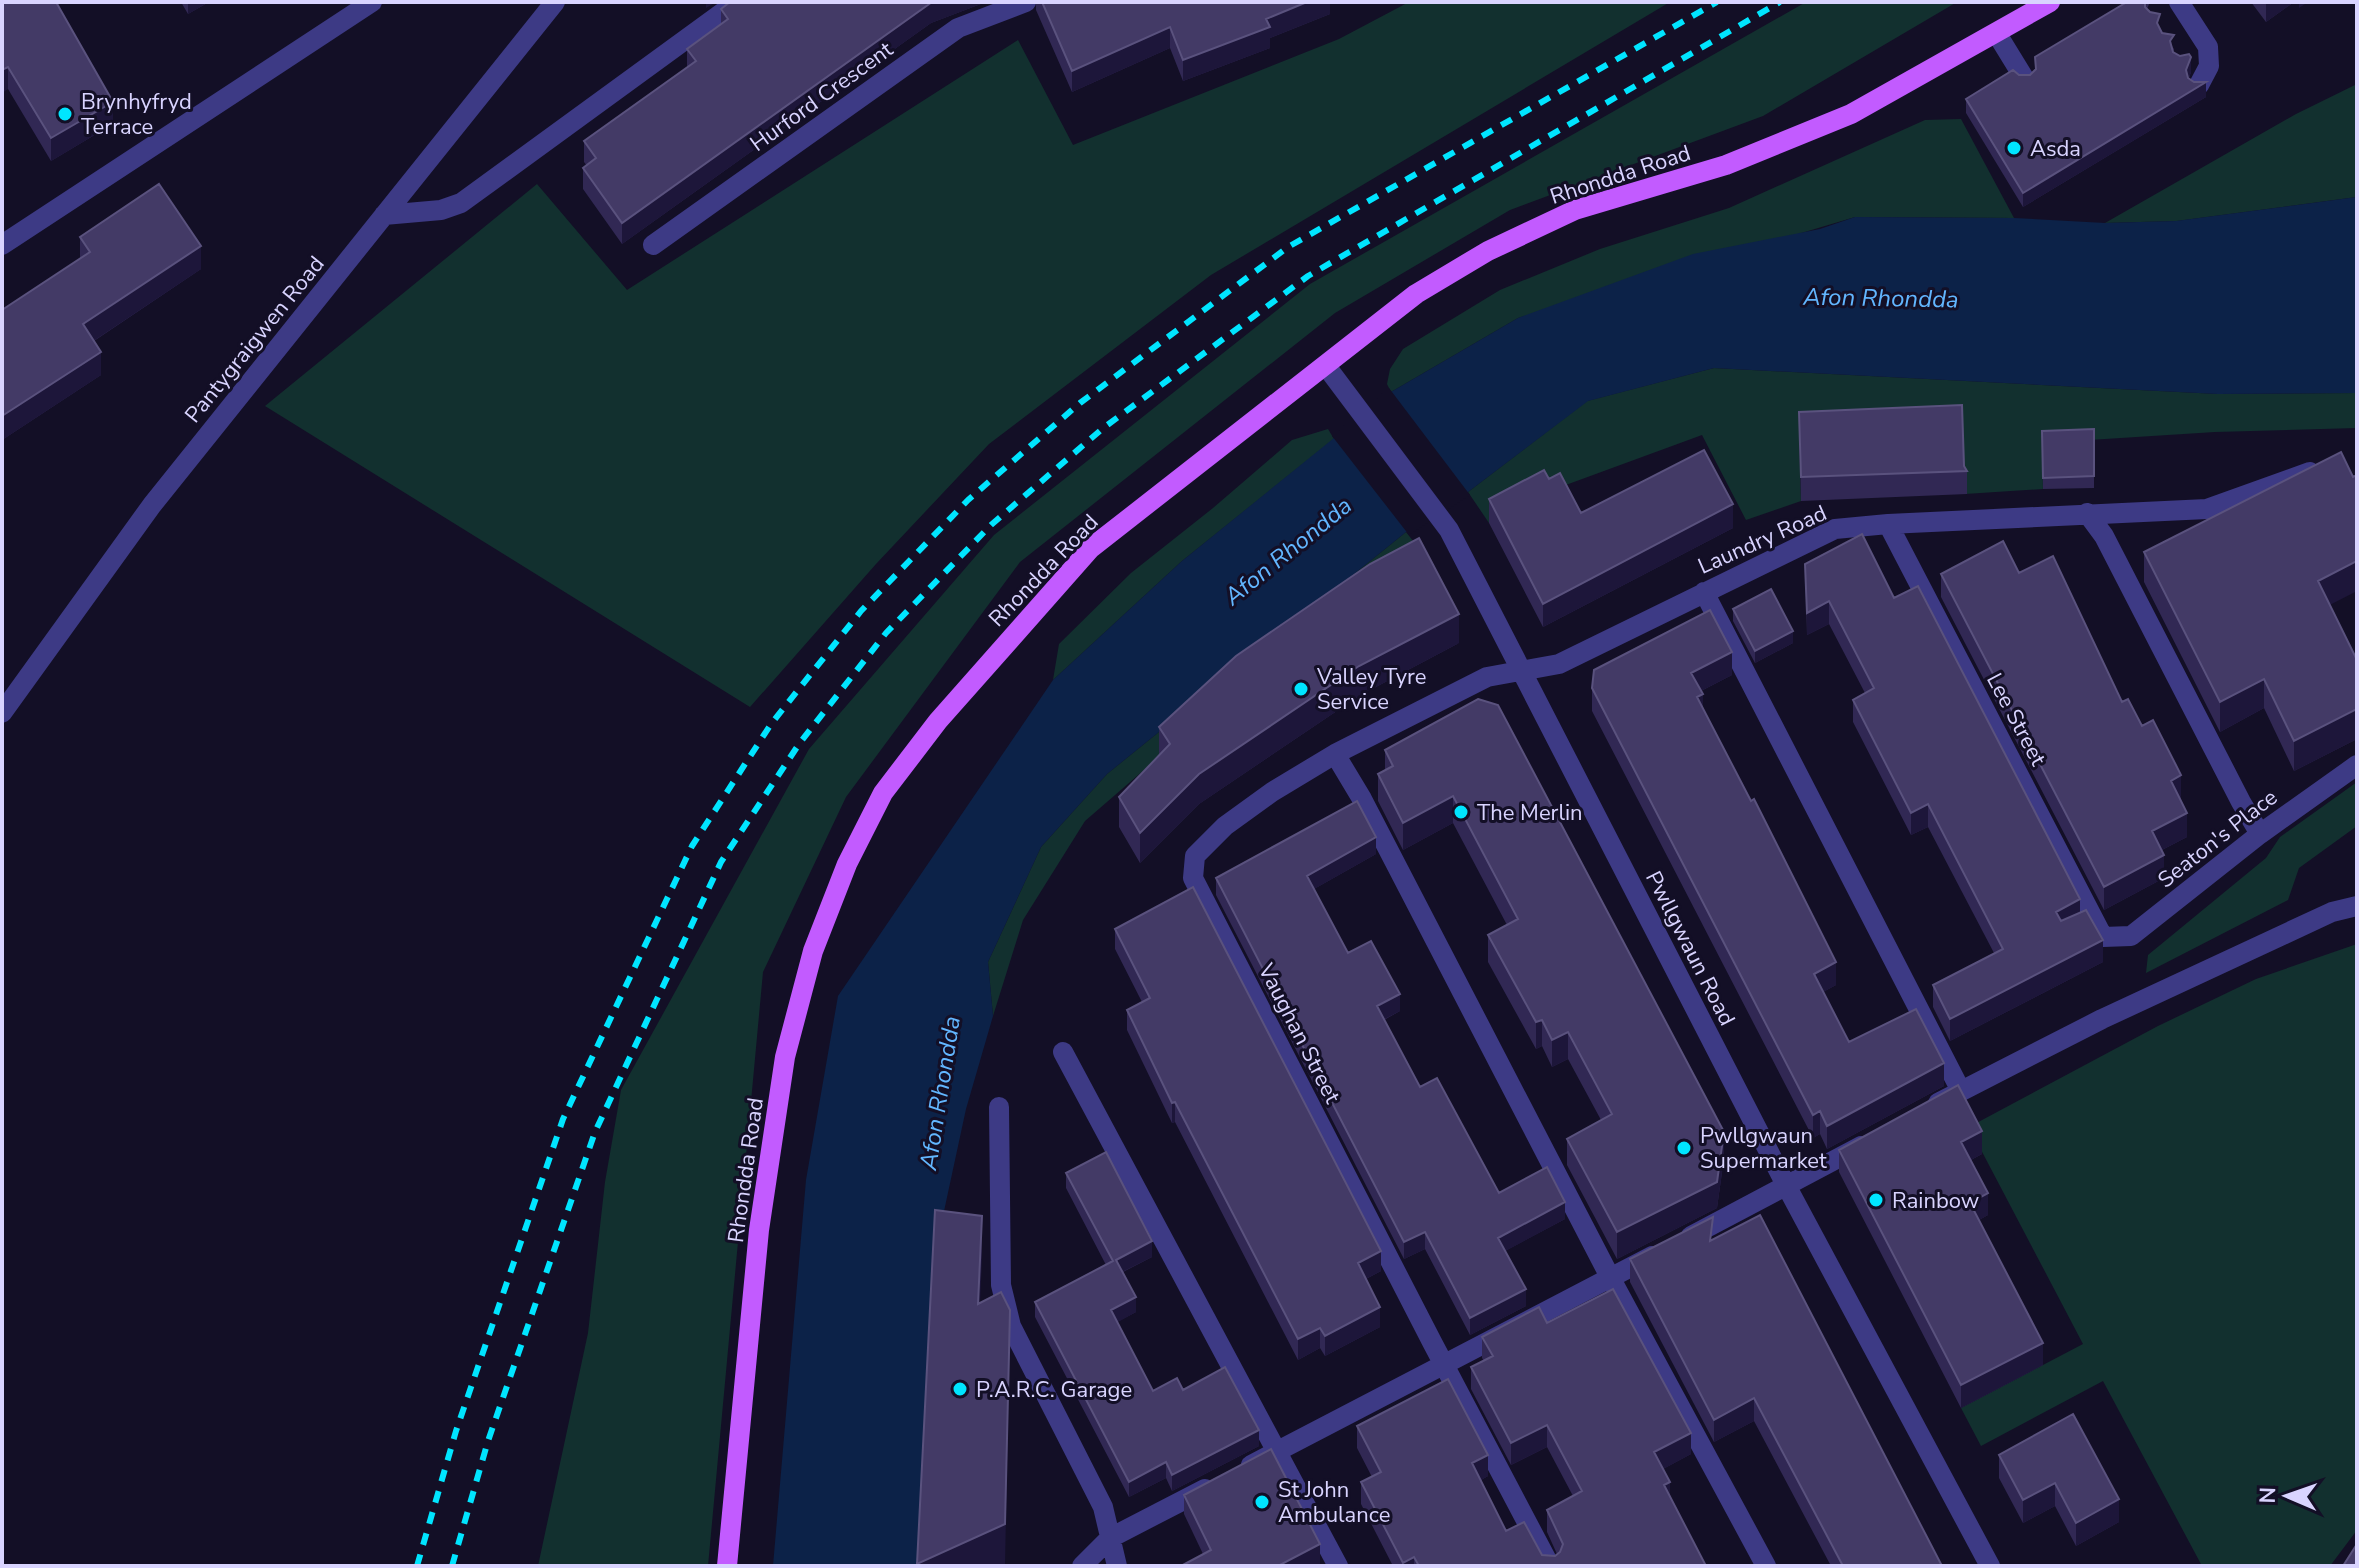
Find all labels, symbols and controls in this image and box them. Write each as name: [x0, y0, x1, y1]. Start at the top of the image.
street label: Hurford Crescent: [744, 35, 899, 159]
place label: Brynhyfryd Terrace: [81, 87, 192, 142]
marker: Brynhyfryd Terrace: [56, 105, 74, 123]
place label: Asda: [2030, 134, 2081, 164]
street label: Rhondda Road: [1546, 138, 1694, 212]
marker: Asda: [2005, 139, 2023, 157]
street label: Pantygraigwen Road: [178, 250, 331, 429]
water label: Afon Rhondda: [1802, 281, 1959, 315]
water label: Afon Rhondda: [1217, 490, 1358, 613]
street label: Laundry Road: [1693, 498, 1832, 582]
street label: Rhondda Road: [982, 508, 1105, 634]
place label: Valley Tyre Service: [1316, 662, 1427, 717]
street label: Lee Street: [1979, 668, 2053, 771]
marker: Valley Tyre Service: [1292, 680, 1310, 698]
street label: Seaton's Place: [2152, 783, 2284, 895]
place label: The Merlin: [1477, 798, 1583, 828]
marker: The Merlin: [1452, 803, 1470, 821]
street label: Pwllgwaun Road: [1638, 866, 1742, 1031]
street label: Vaughan Street: [1251, 958, 1347, 1109]
water label: Afon Rhondda: [912, 1014, 968, 1173]
street label: Rhondda Road: [721, 1096, 771, 1245]
place label: Pwllgwaun Supermarket: [1700, 1121, 1827, 1176]
marker: Pwllgwaun Supermarket: [1675, 1139, 1693, 1157]
place label: Rainbow: [1892, 1186, 1979, 1216]
marker: Rainbow: [1867, 1191, 1885, 1209]
place label: P.A.R.C. Garage: [976, 1375, 1132, 1405]
marker: P.A.R.C. Garage: [951, 1380, 969, 1398]
north arrow: [2247, 1456, 2327, 1536]
place label: St John Ambulance: [1278, 1475, 1390, 1530]
text: N: [2253, 1487, 2283, 1504]
marker: St John Ambulance: [1253, 1493, 1271, 1511]

